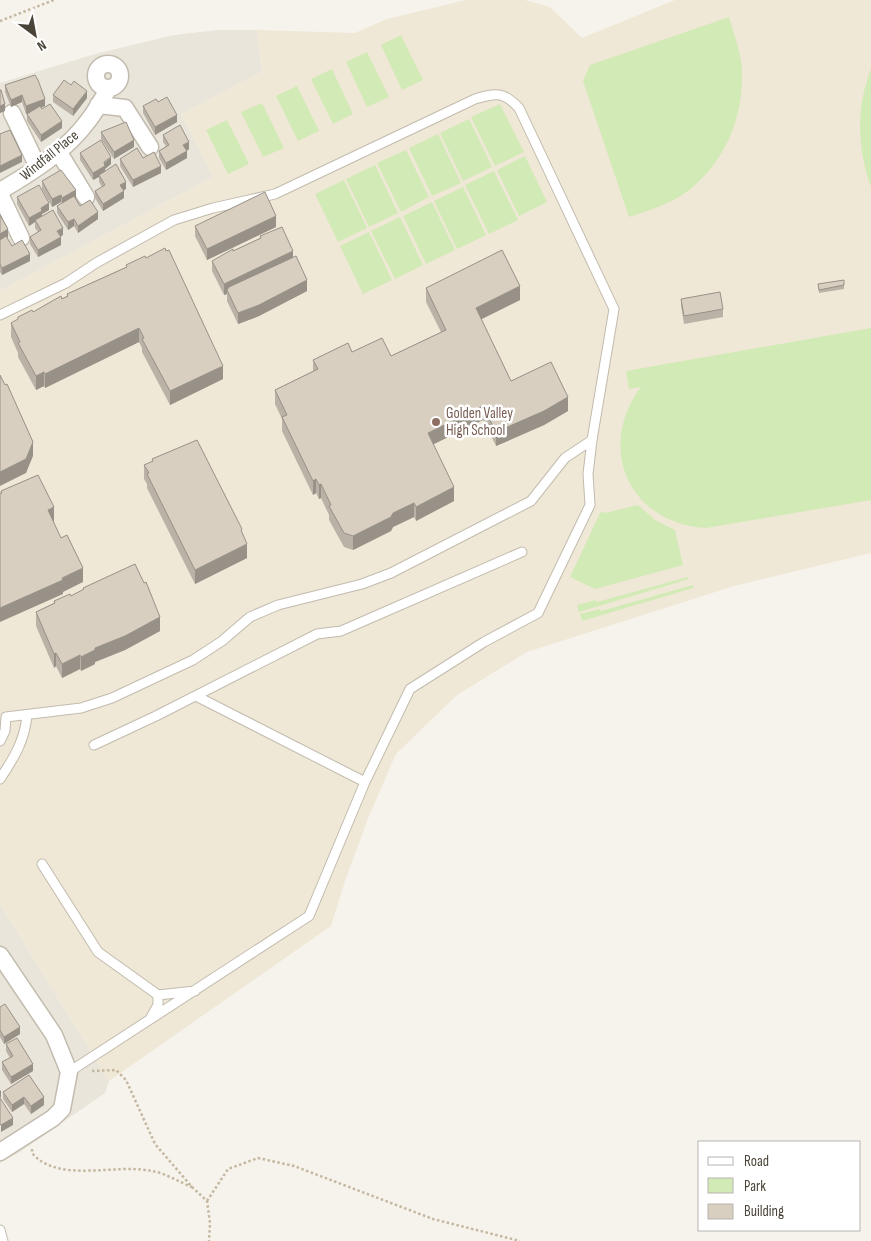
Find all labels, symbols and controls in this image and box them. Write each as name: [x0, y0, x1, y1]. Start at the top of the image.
north arrow: [10, 10, 60, 60]
text: N: [34, 36, 49, 55]
street label: Windfall Place: [16, 126, 82, 185]
place label: Golden Valley High School: [446, 404, 513, 440]
marker: Golden Valley High School: [430, 416, 442, 428]
legend: [698, 1141, 861, 1231]
text: Road: [744, 1152, 769, 1171]
text: Park: [744, 1177, 766, 1196]
text: Building: [744, 1202, 784, 1221]

